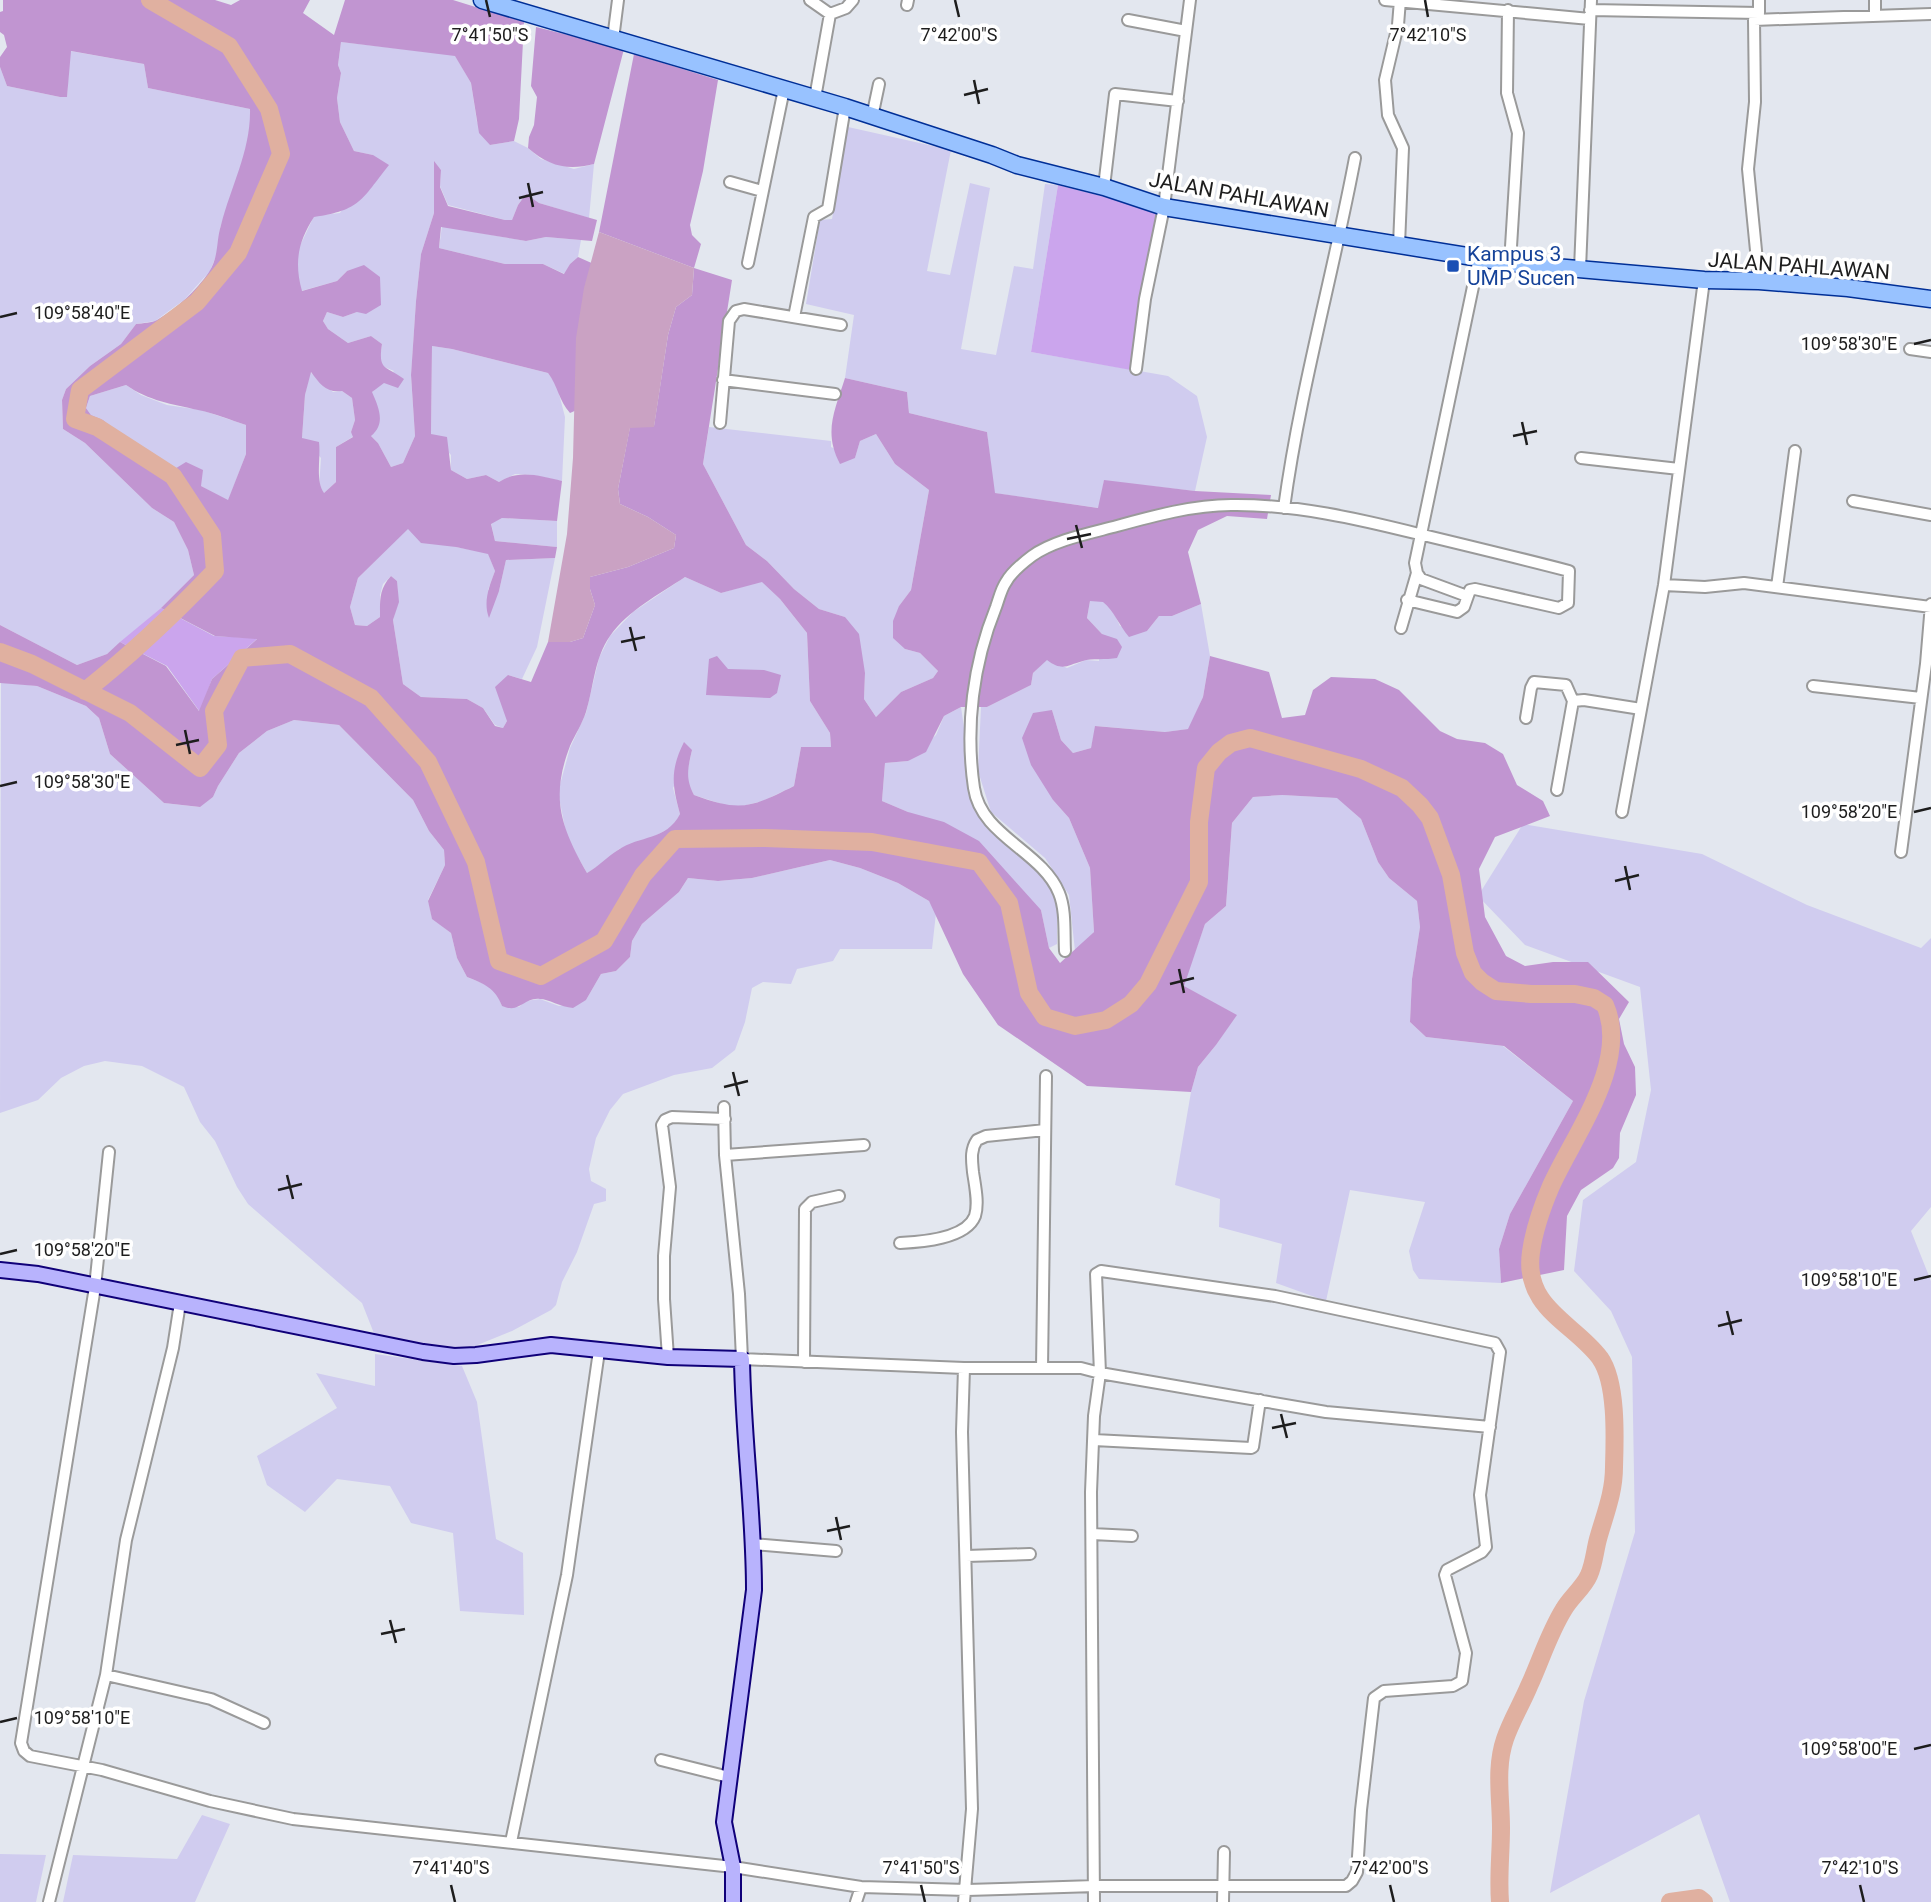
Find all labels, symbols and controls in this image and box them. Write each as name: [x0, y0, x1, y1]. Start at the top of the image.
text: 7°41'50"S: [452, 24, 529, 45]
text: 7°42'00"S: [921, 24, 998, 45]
text: 7°42'10"S: [1390, 24, 1467, 45]
street label: JALAN PAHLAWAN: [1147, 167, 1331, 223]
place label: Kampus 3 UMP Sucen: [1467, 242, 1575, 290]
street label: JALAN PAHLAWAN: [1707, 248, 1891, 284]
marker: Kampus 3 UMP Sucen: [1445, 258, 1461, 274]
text: 109°58'40"E: [34, 302, 130, 323]
text: 109°58'30"E: [1801, 333, 1897, 354]
text: 109°58'30"E: [34, 771, 130, 792]
text: 109°58'20"E: [1801, 801, 1897, 822]
text: 109°58'20"E: [34, 1239, 130, 1260]
text: 109°58'10"E: [1801, 1269, 1897, 1290]
text: 109°58'10"E: [34, 1707, 130, 1728]
text: 109°58'00"E: [1801, 1738, 1897, 1759]
text: 7°41'40"S: [413, 1857, 490, 1878]
text: 7°41'50"S: [883, 1857, 960, 1878]
text: 7°42'00"S: [1352, 1857, 1429, 1878]
text: 7°42'10"S: [1822, 1857, 1899, 1878]

